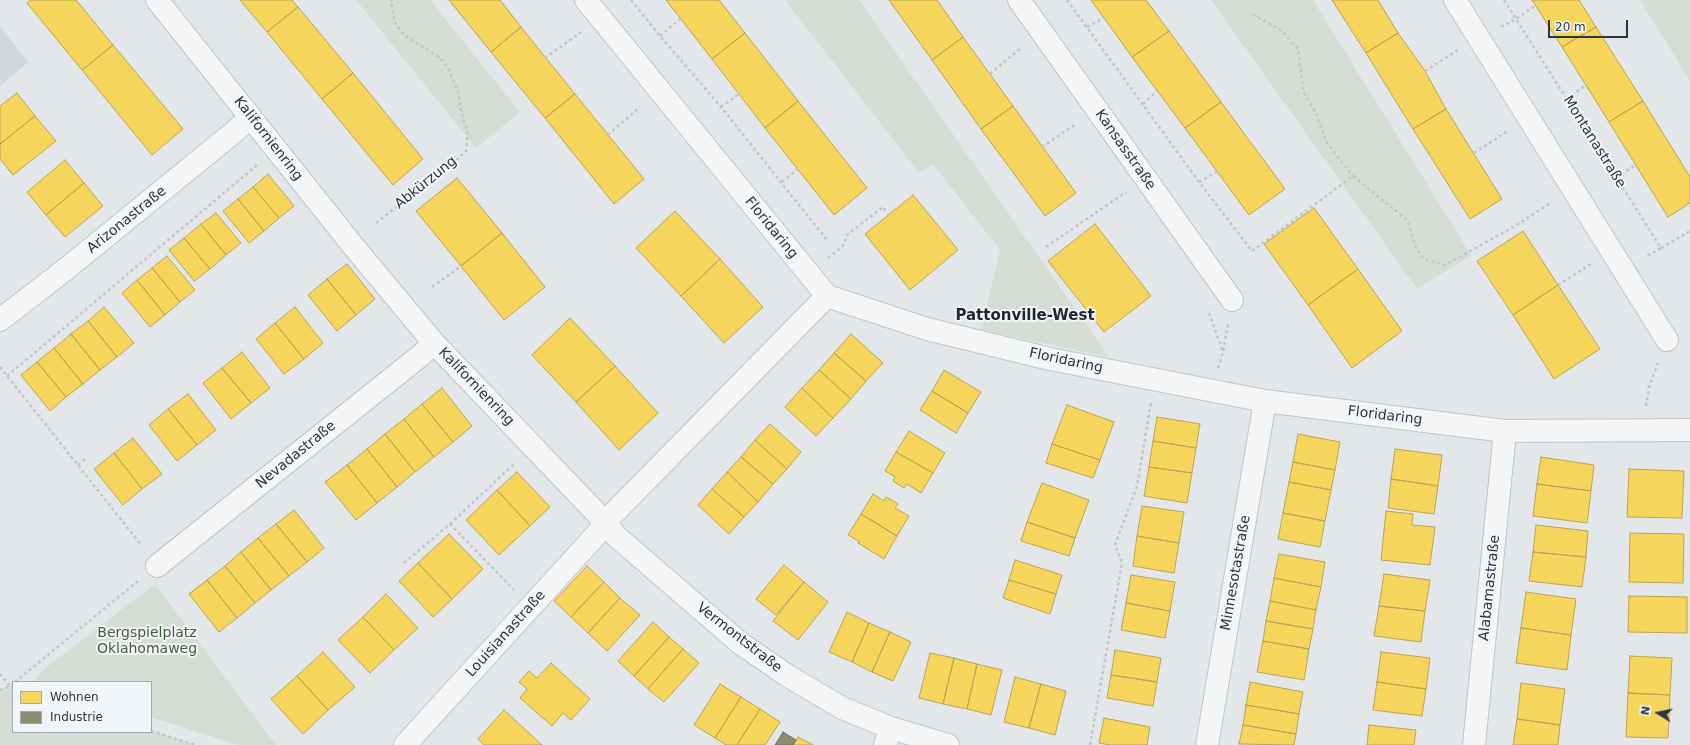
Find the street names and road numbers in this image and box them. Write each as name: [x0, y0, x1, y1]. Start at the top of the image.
street label: Montanastraße: [1559, 93, 1629, 191]
street label: Kalifornienring: [230, 94, 306, 184]
street label: Kansasstraße: [1091, 107, 1159, 193]
street label: Abkürzung: [392, 153, 460, 213]
street label: Arizonastraße: [84, 183, 170, 257]
street label: Floridaring: [741, 194, 801, 262]
street label: Kalifornienring: [435, 344, 517, 430]
street label: Floridaring: [1028, 345, 1104, 377]
street label: Floridaring: [1347, 403, 1423, 429]
street label: Nevadastraße: [253, 418, 339, 492]
street label: Minnesotastraße: [1218, 514, 1254, 632]
street label: Alabamastraße: [1476, 534, 1504, 642]
street label: Louisianastraße: [463, 587, 549, 681]
street label: Vermontstraße: [693, 599, 785, 677]

